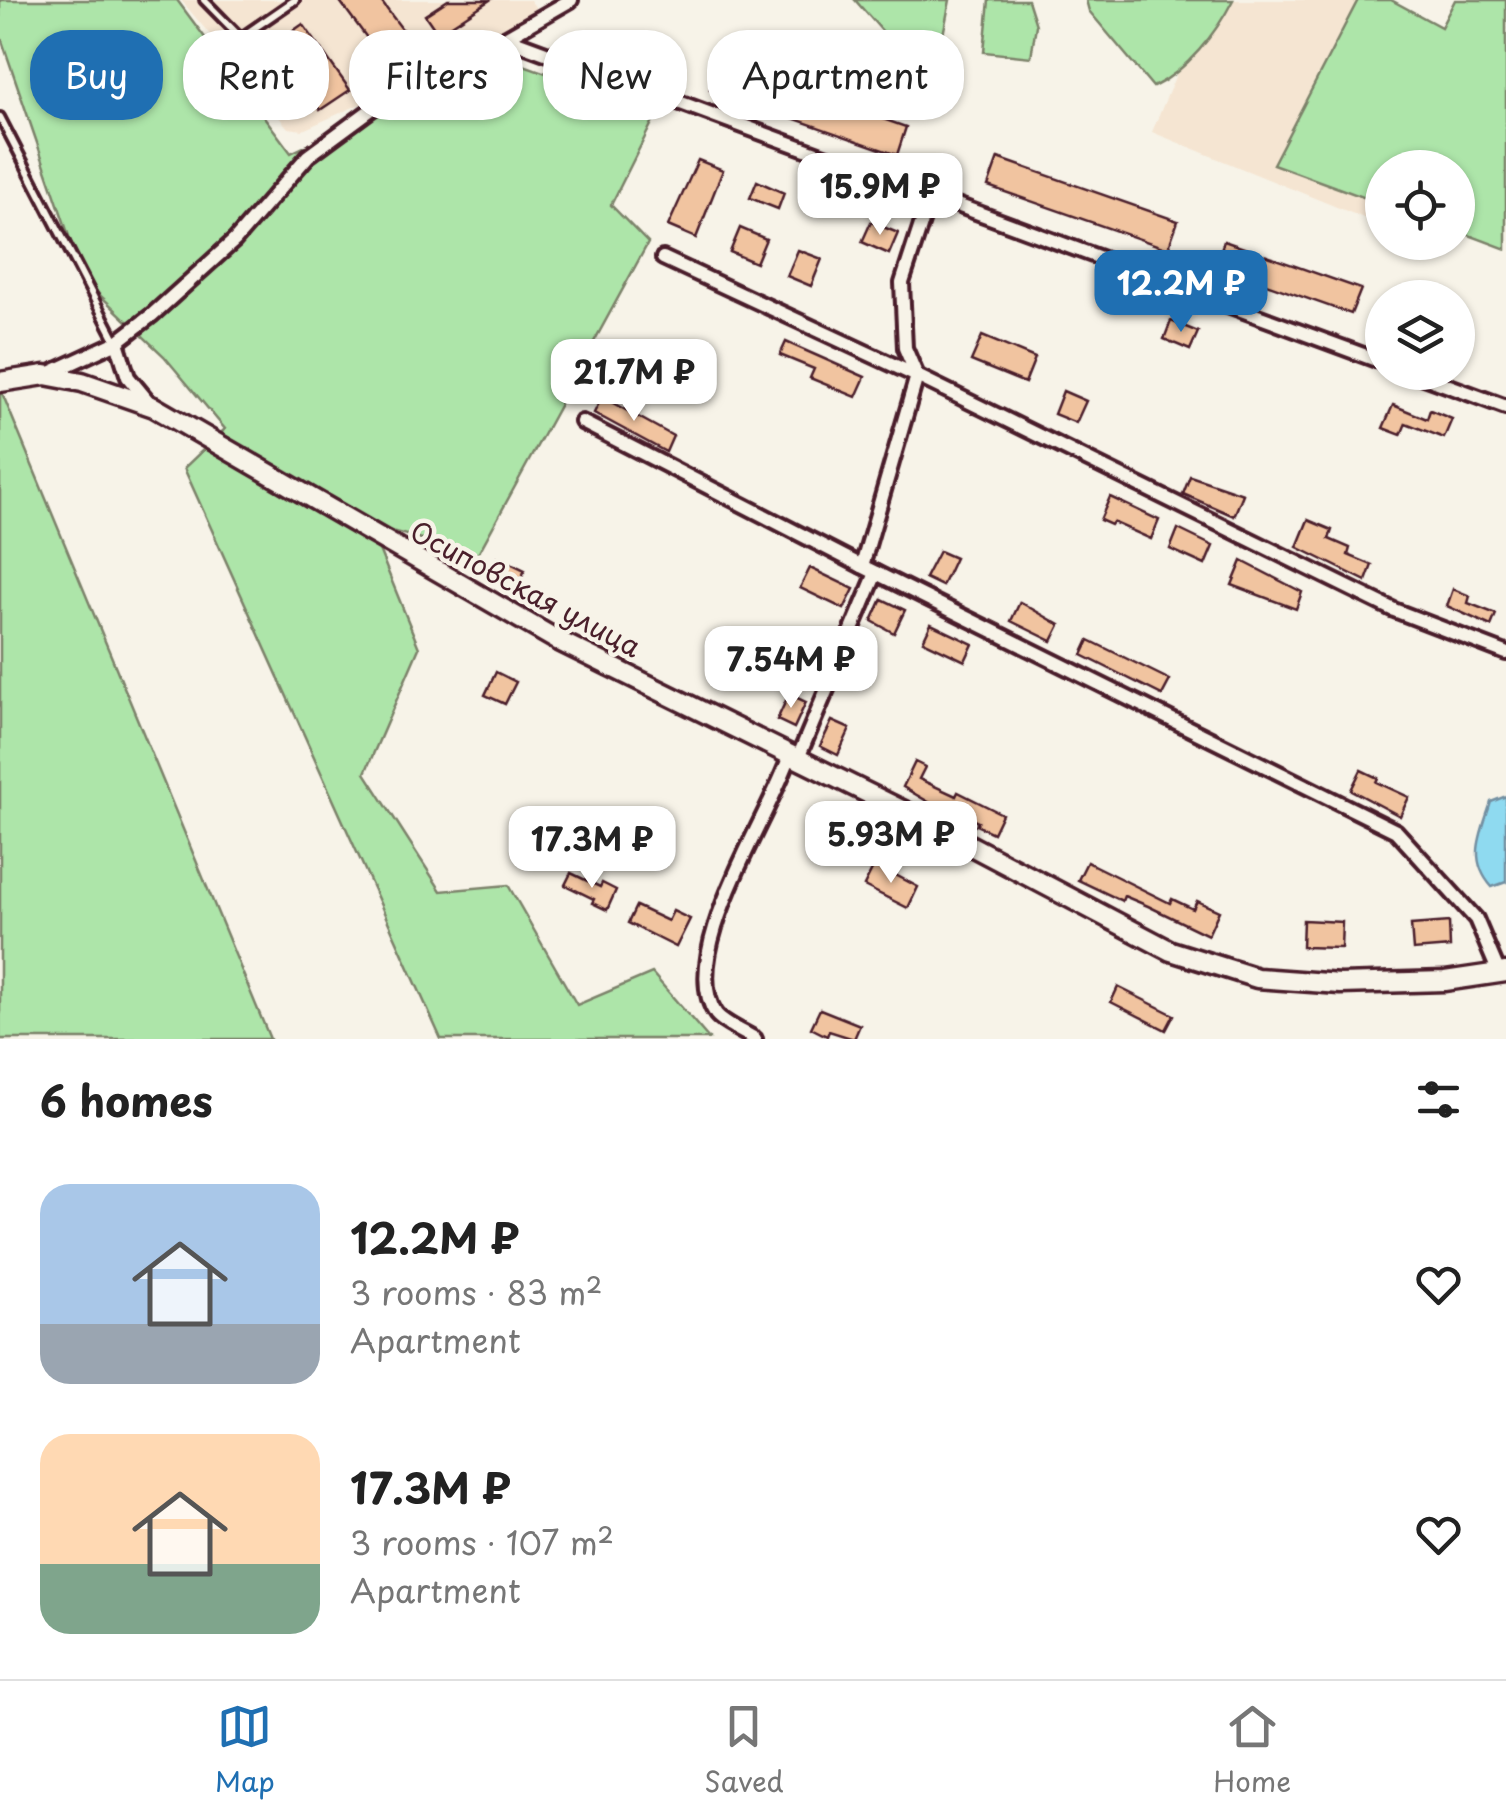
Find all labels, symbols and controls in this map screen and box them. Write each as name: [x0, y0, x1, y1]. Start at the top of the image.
chip: Buy: [30, 30, 163, 120]
chip: Rent: [183, 30, 329, 120]
chip: Filters: [349, 30, 523, 120]
chip: New: [543, 30, 687, 120]
chip: Apartment: [707, 30, 964, 120]
map controls: [1365, 150, 1475, 390]
button: locate: [1365, 150, 1475, 260]
pin: 15.9M ₽: [788, 153, 972, 238]
text: 15.9M ₽: [820, 161, 940, 209]
pin: 12.2M ₽: [1089, 250, 1273, 335]
text: 12.2M ₽: [1116, 258, 1246, 306]
button: layers: [1365, 280, 1475, 390]
pin: 21.7M ₽: [542, 339, 726, 424]
text: 21.7M ₽: [573, 347, 695, 395]
street label: Осиповская улица: [403, 509, 650, 667]
pin: 7.54M ₽: [699, 626, 883, 711]
text: 7.54M ₽: [727, 634, 855, 682]
pin: 5.93M ₽: [799, 801, 983, 886]
pin: 17.3M ₽: [500, 806, 684, 891]
text: 5.93M ₽: [827, 809, 955, 857]
text: 17.3M ₽: [531, 814, 653, 862]
text: 6 homes: [40, 1068, 213, 1131]
icon: filters: [1411, 1072, 1466, 1127]
text: 12.2M ₽: [350, 1205, 519, 1268]
icon: home: [120, 1224, 240, 1344]
icon: heart: [1411, 1257, 1466, 1312]
text: 3 rooms · 83 m²: [350, 1268, 603, 1316]
text: Apartment: [350, 1316, 521, 1364]
text: 17.3M ₽: [350, 1455, 511, 1518]
icon: home: [120, 1474, 240, 1594]
icon: heart: [1411, 1507, 1466, 1562]
text: 3 rooms · 107 m²: [350, 1518, 614, 1566]
text: Apartment: [350, 1566, 521, 1614]
tab: Map: [215, 1699, 275, 1802]
tab: Saved: [704, 1699, 784, 1802]
tab: Home: [1213, 1699, 1291, 1802]

